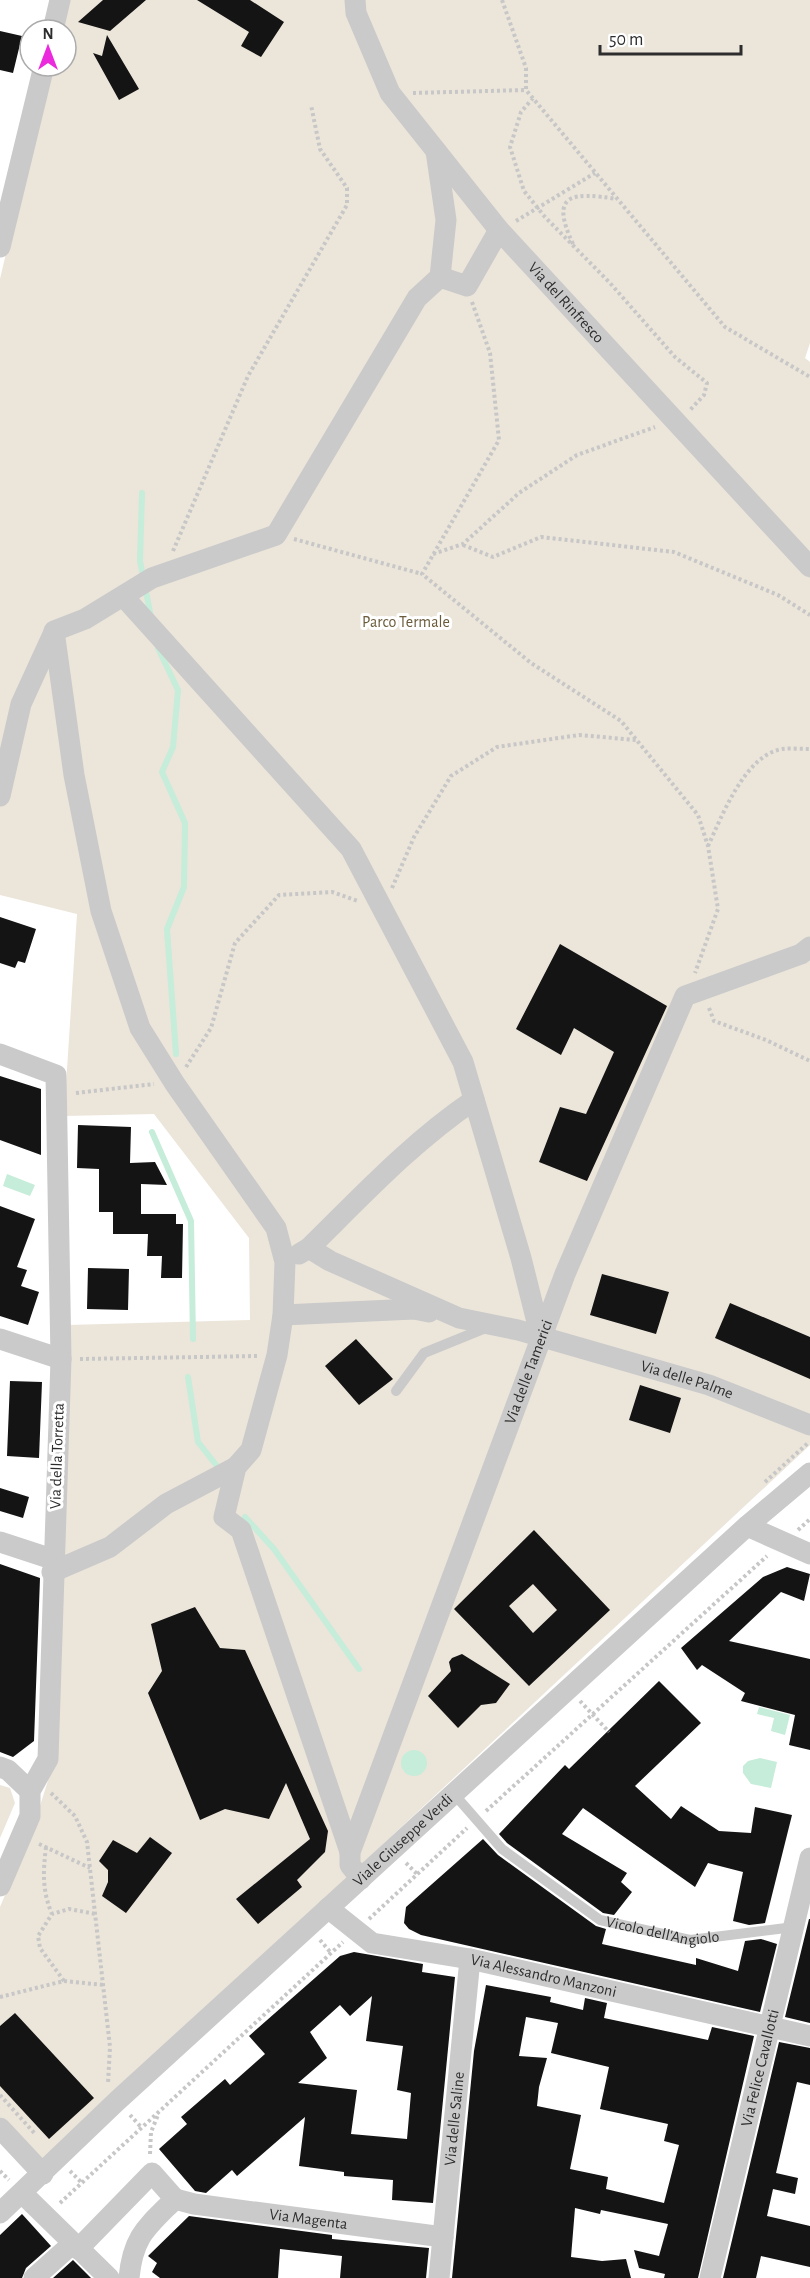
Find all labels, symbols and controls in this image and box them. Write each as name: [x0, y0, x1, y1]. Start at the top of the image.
north arrow: [18, 18, 78, 78]
scale bar: [600, 18, 741, 56]
text: N: [42, 26, 54, 42]
text: 50 m: [609, 31, 643, 49]
street label: Via del Rinfresco: [525, 259, 607, 346]
park label: Parco Termale: [362, 614, 450, 630]
street label: Via delle Tamerici: [502, 1318, 555, 1426]
street label: Via delle Palme: [639, 1358, 735, 1402]
street label: Via della Torretta: [47, 1403, 67, 1509]
street label: Viale Giuseppe Verdi: [350, 1791, 456, 1889]
street label: Vicolo dell'Angiolo: [604, 1914, 720, 1948]
street label: Via Alessandro Manzoni: [469, 1951, 618, 2000]
street label: Via Felice Cavallotti: [738, 2008, 782, 2128]
street label: Via delle Saline: [442, 2071, 467, 2167]
street label: Via Magenta: [268, 2206, 348, 2232]

